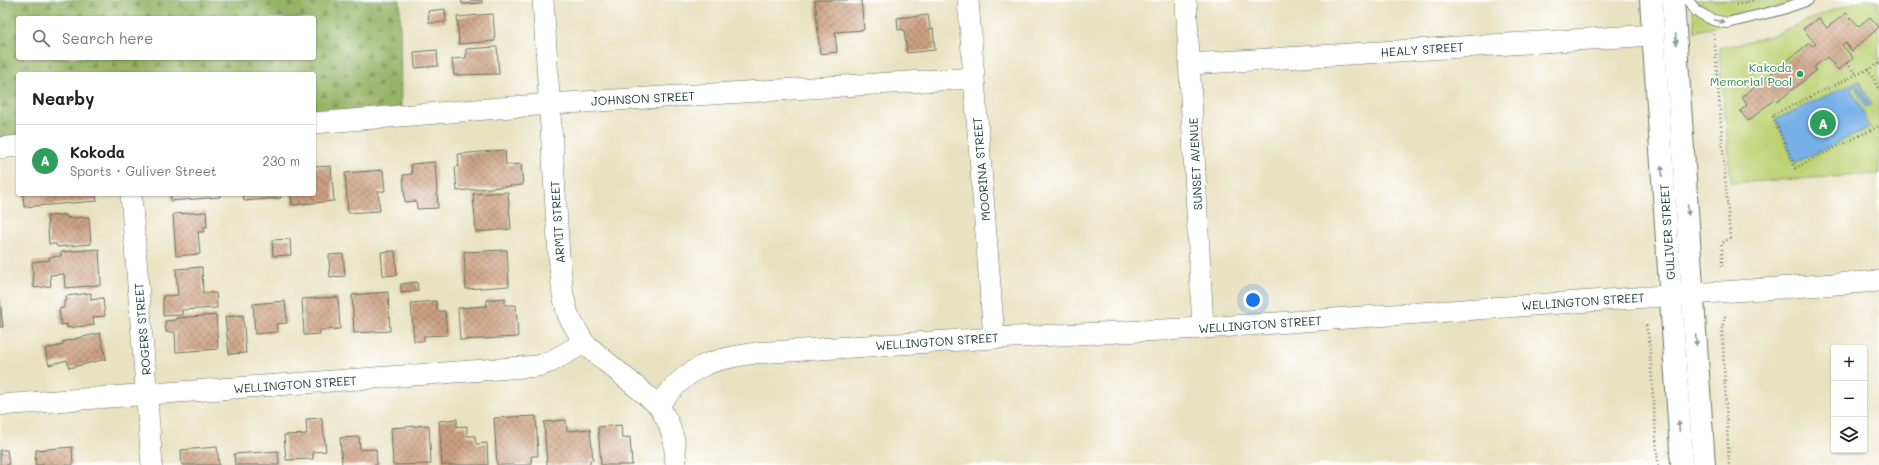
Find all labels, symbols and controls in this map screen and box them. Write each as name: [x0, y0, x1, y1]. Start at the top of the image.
search box: [16, 16, 316, 60]
one-way arrow: [1713, 19, 1725, 25]
icon: search: [30, 27, 52, 49]
text: Search here: [62, 28, 153, 48]
one-way arrow: [1672, 33, 1679, 45]
street label: HEALY STREET: [1380, 38, 1464, 60]
place label: Kakoda Memorial Pool: [1710, 59, 1792, 89]
marker: Kakoda Memorial Pool: [1795, 69, 1805, 79]
text: Nearby: [32, 87, 94, 109]
street label: JOHNSON STREET: [591, 87, 696, 109]
pin: A: [1810, 108, 1836, 138]
street label: MOORINA STREET: [968, 116, 994, 222]
street label: SUNSET AVENUE: [1185, 117, 1205, 211]
text: Kokoda: [70, 142, 125, 162]
text: A: [40, 152, 50, 169]
text: 230 m: [263, 152, 300, 169]
text: Sports · Guliver Street: [70, 162, 217, 179]
one-way arrow: [1659, 165, 1666, 177]
street label: ARMIT STREET: [546, 180, 568, 264]
street label: GULIVER STREET: [1656, 183, 1678, 281]
one-way arrow: [1684, 204, 1691, 217]
street label: ROGERS STREET: [130, 282, 154, 376]
street label: WELLINGTON STREET: [1521, 289, 1645, 313]
your location: [1243, 290, 1263, 310]
street label: WELLINGTON STREET: [1198, 312, 1322, 336]
street label: WELLINGTON STREET: [875, 329, 999, 353]
one-way arrow: [1693, 334, 1700, 346]
map controls: [1831, 345, 1867, 453]
button: +: [1831, 345, 1867, 381]
street label: WELLINGTON STREET: [233, 372, 357, 396]
button: −: [1831, 381, 1867, 417]
button: layers: [1831, 417, 1867, 453]
one-way arrow: [1676, 420, 1683, 432]

